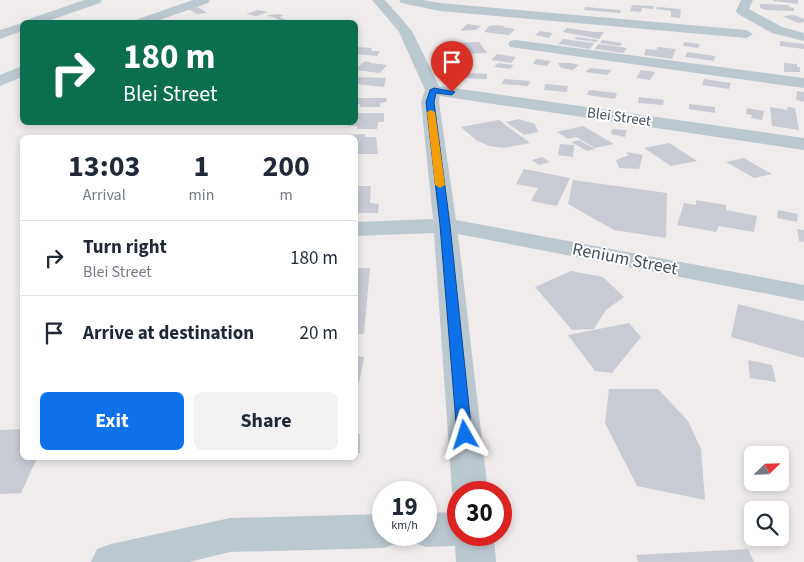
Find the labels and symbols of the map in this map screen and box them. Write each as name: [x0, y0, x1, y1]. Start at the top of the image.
pin: [431, 41, 473, 92]
street label: Blei Street: [586, 102, 652, 132]
street label: Renium Street: [570, 237, 680, 281]
position arrow: [438, 408, 490, 460]
north arrow: [744, 446, 789, 491]
speed limit sign: 30: [447, 481, 512, 546]

